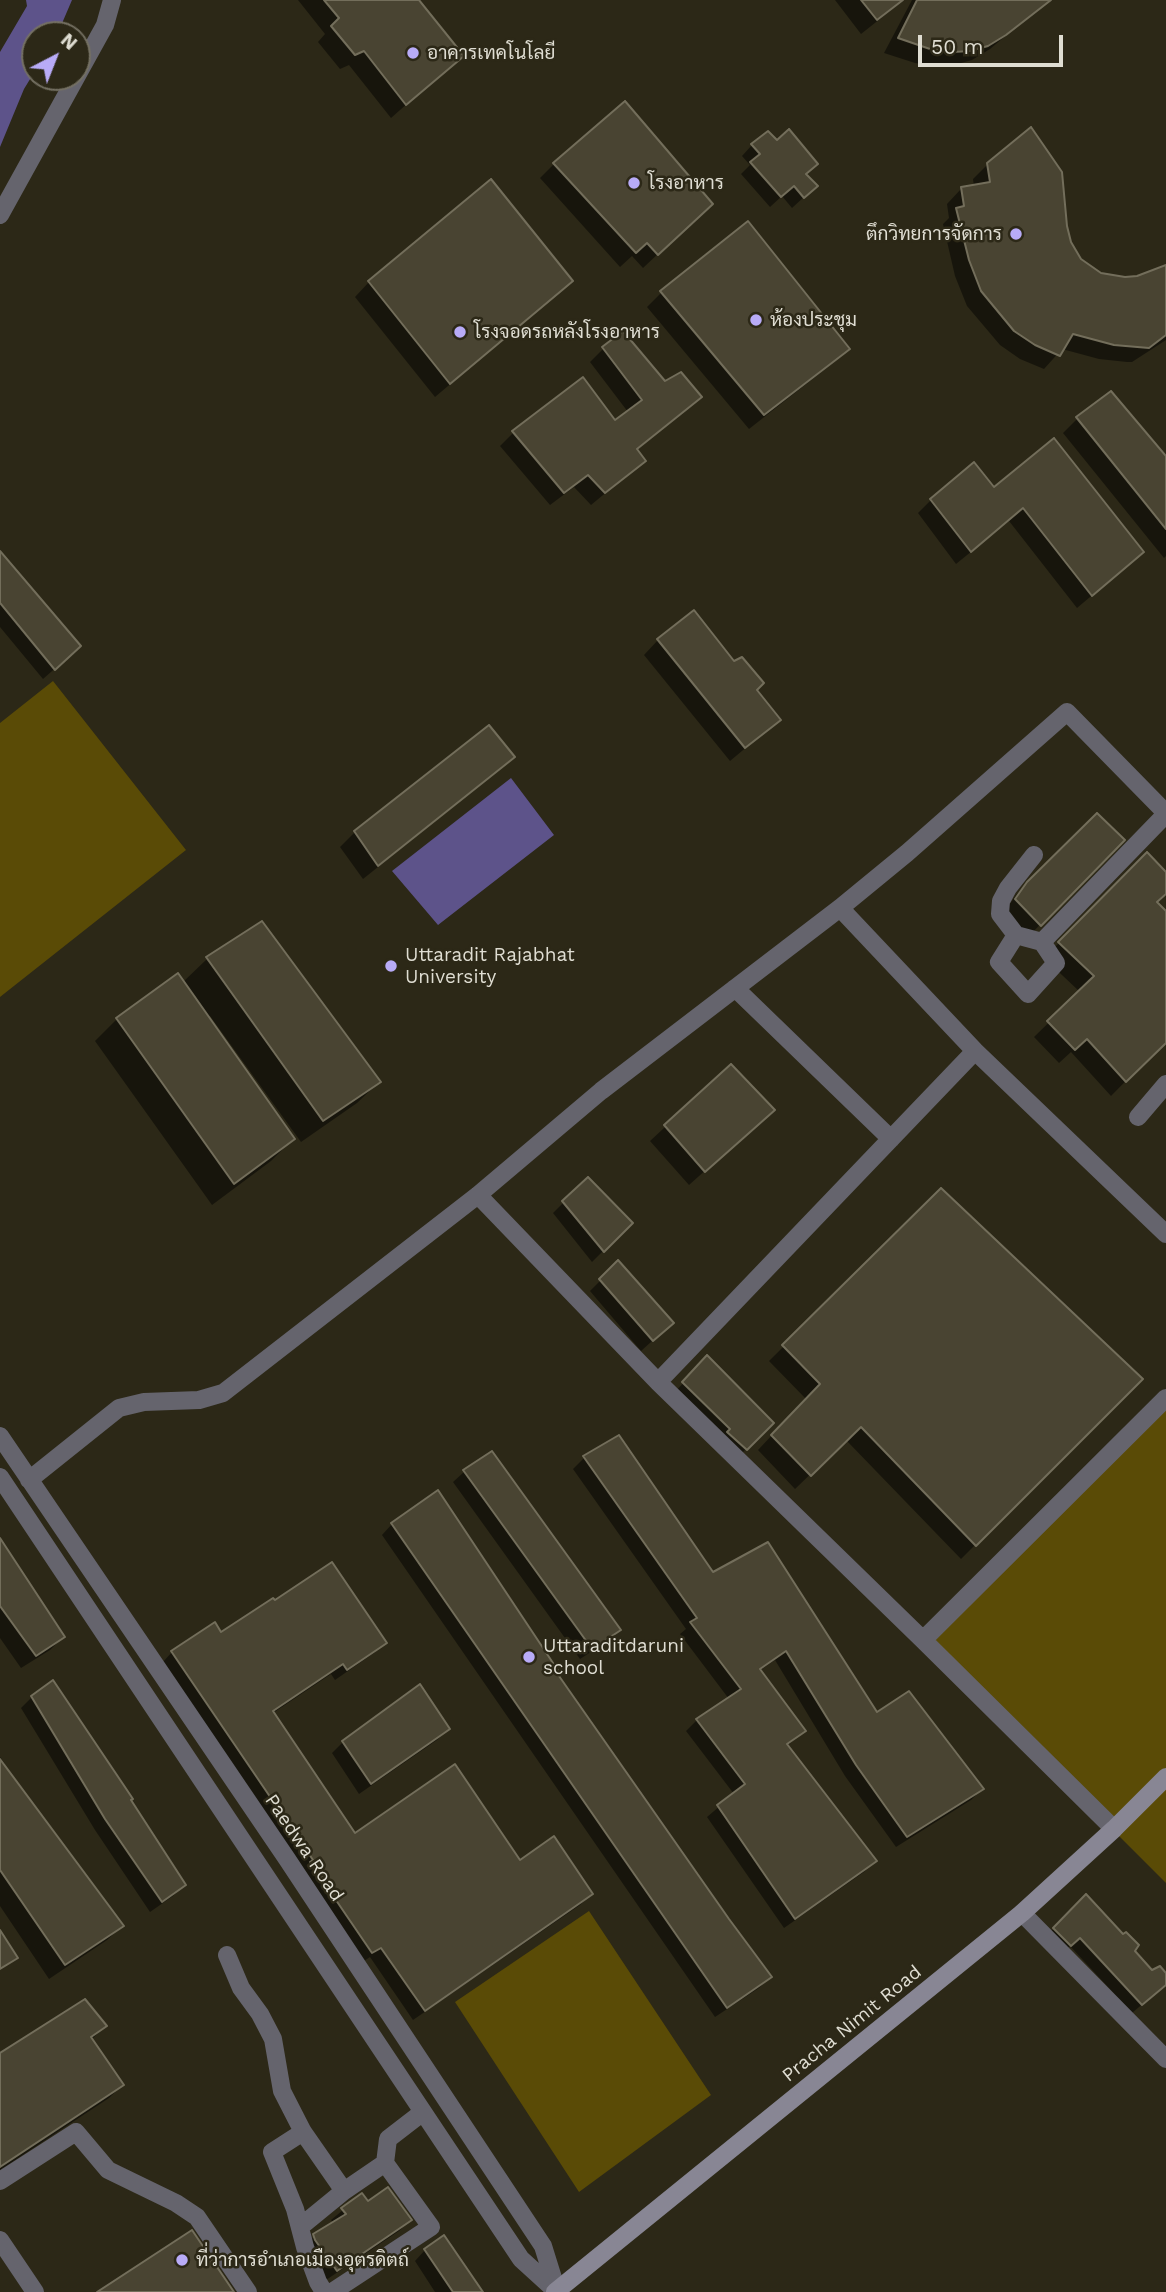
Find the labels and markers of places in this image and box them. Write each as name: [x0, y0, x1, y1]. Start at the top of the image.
place label: อาคารเทคโนโลยี: [427, 42, 555, 64]
marker: อาคารเทคโนโลยี: [405, 45, 421, 61]
place label: โรงอาหาร: [648, 172, 724, 194]
marker: โรงอาหาร: [626, 175, 642, 191]
place label: ตึกวิทยการจัดการ: [866, 223, 1002, 245]
marker: ตึกวิทยการจัดการ: [1008, 226, 1024, 242]
place label: ห้องประชุม: [770, 309, 857, 331]
marker: ห้องประชุม: [748, 312, 764, 328]
place label: โรงจอดรถหลังโรงอาหาร: [474, 321, 660, 343]
marker: โรงจอดรถหลังโรงอาหาร: [452, 324, 468, 340]
place label: Uttaradit Rajabhat University: [405, 944, 575, 988]
marker: Uttaradit Rajabhat University: [383, 958, 399, 974]
place label: Uttaraditdaruni school: [543, 1635, 684, 1679]
marker: Uttaraditdaruni school: [521, 1649, 537, 1665]
place label: ที่ว่าการอำเภอเมืองอุตรดิตถ์: [196, 2249, 409, 2271]
marker: ที่ว่าการอำเภอเมืองอุตรดิตถ์: [174, 2252, 190, 2268]

